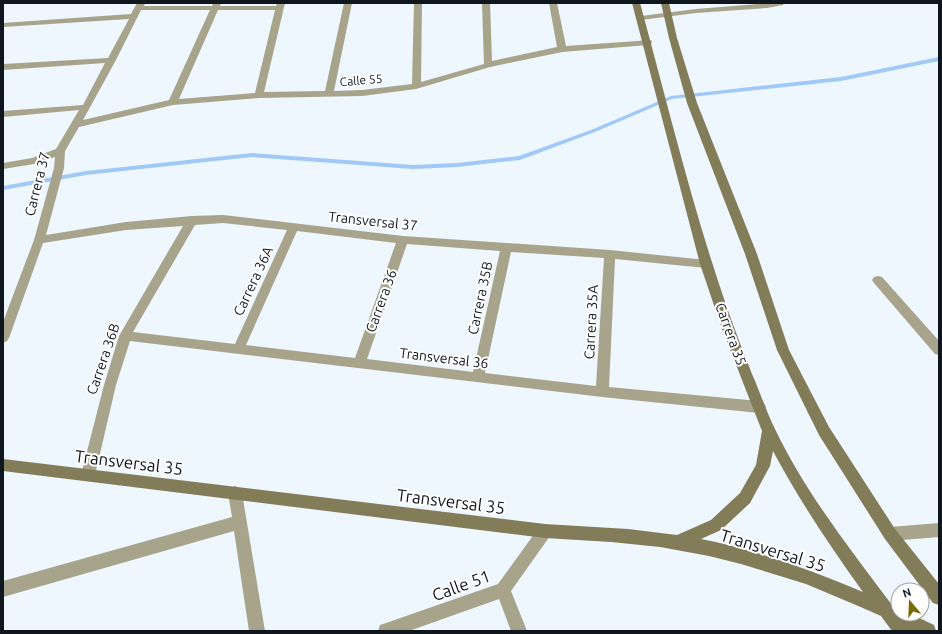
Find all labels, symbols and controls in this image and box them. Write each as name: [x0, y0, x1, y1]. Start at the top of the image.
street label: Calle 55: [339, 72, 383, 88]
street label: Carrera 37: [21, 150, 53, 218]
street label: Transversal 37: [328, 208, 418, 234]
street label: Carrera 36A: [230, 244, 276, 318]
street label: Carrera 35B: [464, 260, 496, 336]
street label: Carrera 36: [362, 267, 400, 335]
street label: Carrera 35A: [581, 284, 601, 360]
street label: Carrera 35: [712, 300, 750, 368]
street label: Carrera 36B: [83, 321, 123, 397]
street label: Transversal 36: [399, 345, 490, 371]
street label: Transversal 35: [74, 446, 184, 478]
street label: Transversal 35: [396, 485, 506, 517]
street label: Transversal 35: [718, 525, 828, 575]
street label: Calle 51: [429, 566, 493, 604]
north arrow: [890, 582, 930, 622]
text: N: [901, 586, 913, 600]

